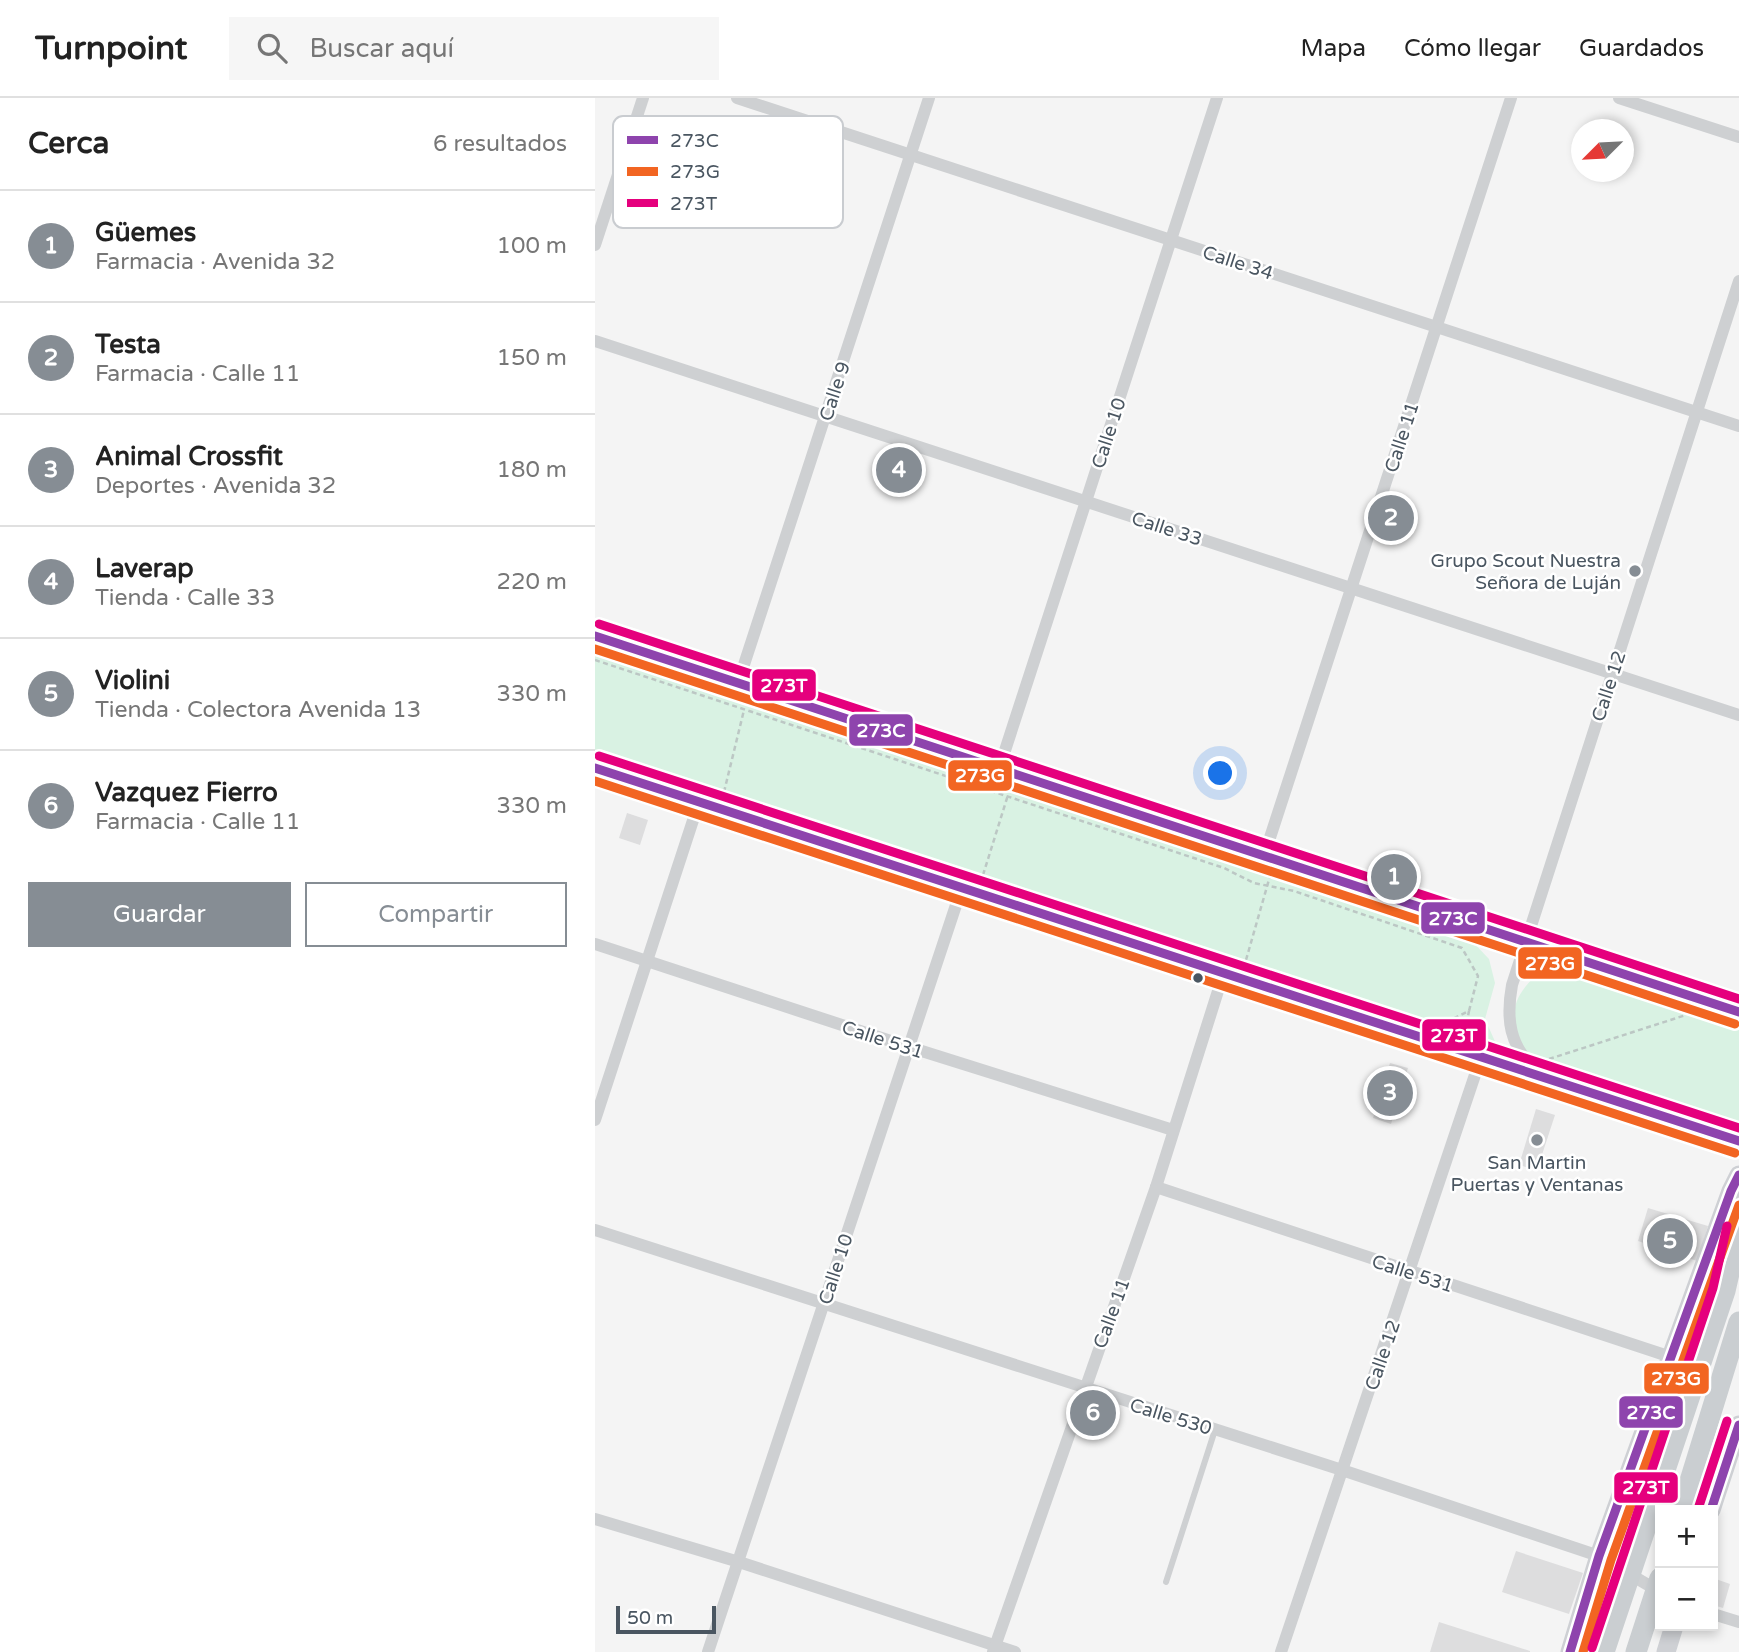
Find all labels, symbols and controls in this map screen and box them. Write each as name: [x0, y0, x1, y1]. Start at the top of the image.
search box: [229, 17, 719, 80]
text: Turnpoint: [35, 29, 187, 68]
icon: search: [253, 29, 291, 67]
text: Buscar aquí: [309, 33, 454, 64]
text: Mapa: [1301, 34, 1366, 63]
text: Cómo llegar: [1404, 34, 1541, 63]
text: Guardados: [1579, 34, 1704, 63]
legend: [613, 116, 843, 228]
north arrow: [1571, 119, 1634, 182]
text: Cerca: [28, 125, 109, 162]
text: 6 resultados: [433, 130, 567, 158]
text: 273C: [670, 130, 719, 152]
text: 273G: [670, 161, 720, 183]
text: 273T: [670, 193, 718, 215]
text: Güemes: [95, 217, 196, 248]
text: 1: [44, 232, 58, 260]
text: 100 m: [497, 232, 567, 260]
street label: Calle 34: [1200, 241, 1276, 285]
text: Farmacia · Avenida 32: [95, 248, 335, 276]
text: Testa: [95, 329, 161, 360]
text: 2: [44, 344, 58, 372]
text: 150 m: [497, 344, 567, 372]
street label: Calle 9: [815, 359, 855, 424]
text: Farmacia · Calle 11: [95, 360, 300, 388]
street label: Calle 10: [1087, 395, 1131, 471]
street label: Calle 11: [1380, 399, 1424, 475]
text: Animal Crossfit: [95, 441, 283, 472]
pin: 4: [876, 444, 922, 496]
text: 3: [44, 456, 58, 484]
text: 180 m: [497, 456, 567, 484]
text: Deportes · Avenida 32: [95, 472, 336, 500]
pin: 2: [1368, 492, 1414, 544]
street label: Calle 33: [1129, 507, 1205, 551]
place label: Grupo Scout Nuestra Señora de Luján: [1431, 550, 1621, 594]
text: Laverap: [95, 553, 194, 584]
marker: Grupo Scout Nuestra Señora de Luján: [1627, 563, 1643, 579]
text: 4: [44, 568, 58, 596]
text: 220 m: [497, 568, 567, 596]
text: Tienda · Calle 33: [95, 584, 275, 612]
street label: Calle 12: [1587, 648, 1631, 724]
text: Violini: [95, 665, 170, 696]
line badge: 273T: [751, 668, 817, 702]
text: 273T: [760, 675, 808, 697]
text: 5: [44, 680, 58, 708]
text: 330 m: [497, 680, 567, 708]
text: Tienda · Colectora Avenida 13: [95, 696, 421, 724]
line badge: 273C: [848, 713, 914, 747]
text: 273C: [856, 720, 906, 742]
your location: [1203, 756, 1237, 790]
line badge: 273G: [947, 759, 1013, 792]
text: 273G: [955, 765, 1005, 787]
text: Vazquez Fierro: [95, 777, 278, 808]
text: 6: [44, 792, 58, 820]
text: 330 m: [497, 792, 567, 820]
text: Farmacia · Calle 11: [95, 808, 300, 836]
pin: 1: [1371, 851, 1417, 903]
button: Guardar: [28, 882, 291, 947]
button: Compartir: [305, 882, 567, 947]
line badge: 273C: [1420, 901, 1486, 935]
text: 273C: [1428, 908, 1478, 930]
line badge: 273G: [1517, 946, 1583, 980]
text: 273G: [1525, 953, 1575, 975]
unlabelled marker: [1191, 971, 1205, 985]
street label: Calle 531: [839, 1016, 926, 1064]
line badge: 273T: [1421, 1018, 1487, 1052]
text: 273T: [1430, 1025, 1478, 1047]
pin: 3: [1367, 1067, 1413, 1119]
marker: San Martin Puertas y Ventanas: [1529, 1132, 1545, 1148]
place label: San Martin Puertas y Ventanas: [1451, 1152, 1623, 1196]
pin: 5: [1647, 1215, 1693, 1267]
street label: Calle 10: [814, 1231, 858, 1307]
street label: Calle 531: [1369, 1250, 1456, 1298]
street label: Calle 11: [1089, 1275, 1135, 1351]
street label: Calle 12: [1361, 1317, 1405, 1393]
line badge: 273G: [1643, 1362, 1710, 1395]
text: 273G: [1651, 1368, 1701, 1390]
pin: 6: [1070, 1387, 1116, 1439]
street label: Calle 530: [1127, 1394, 1215, 1440]
line badge: 273C: [1618, 1395, 1684, 1429]
text: 273C: [1626, 1402, 1676, 1424]
line badge: 273T: [1613, 1471, 1679, 1504]
text: 273T: [1622, 1477, 1670, 1499]
map controls: [1655, 1505, 1718, 1631]
button: +: [1655, 1505, 1718, 1568]
button: −: [1655, 1568, 1718, 1631]
scale bar: [616, 1603, 716, 1635]
text: 50 m: [627, 1607, 673, 1629]

